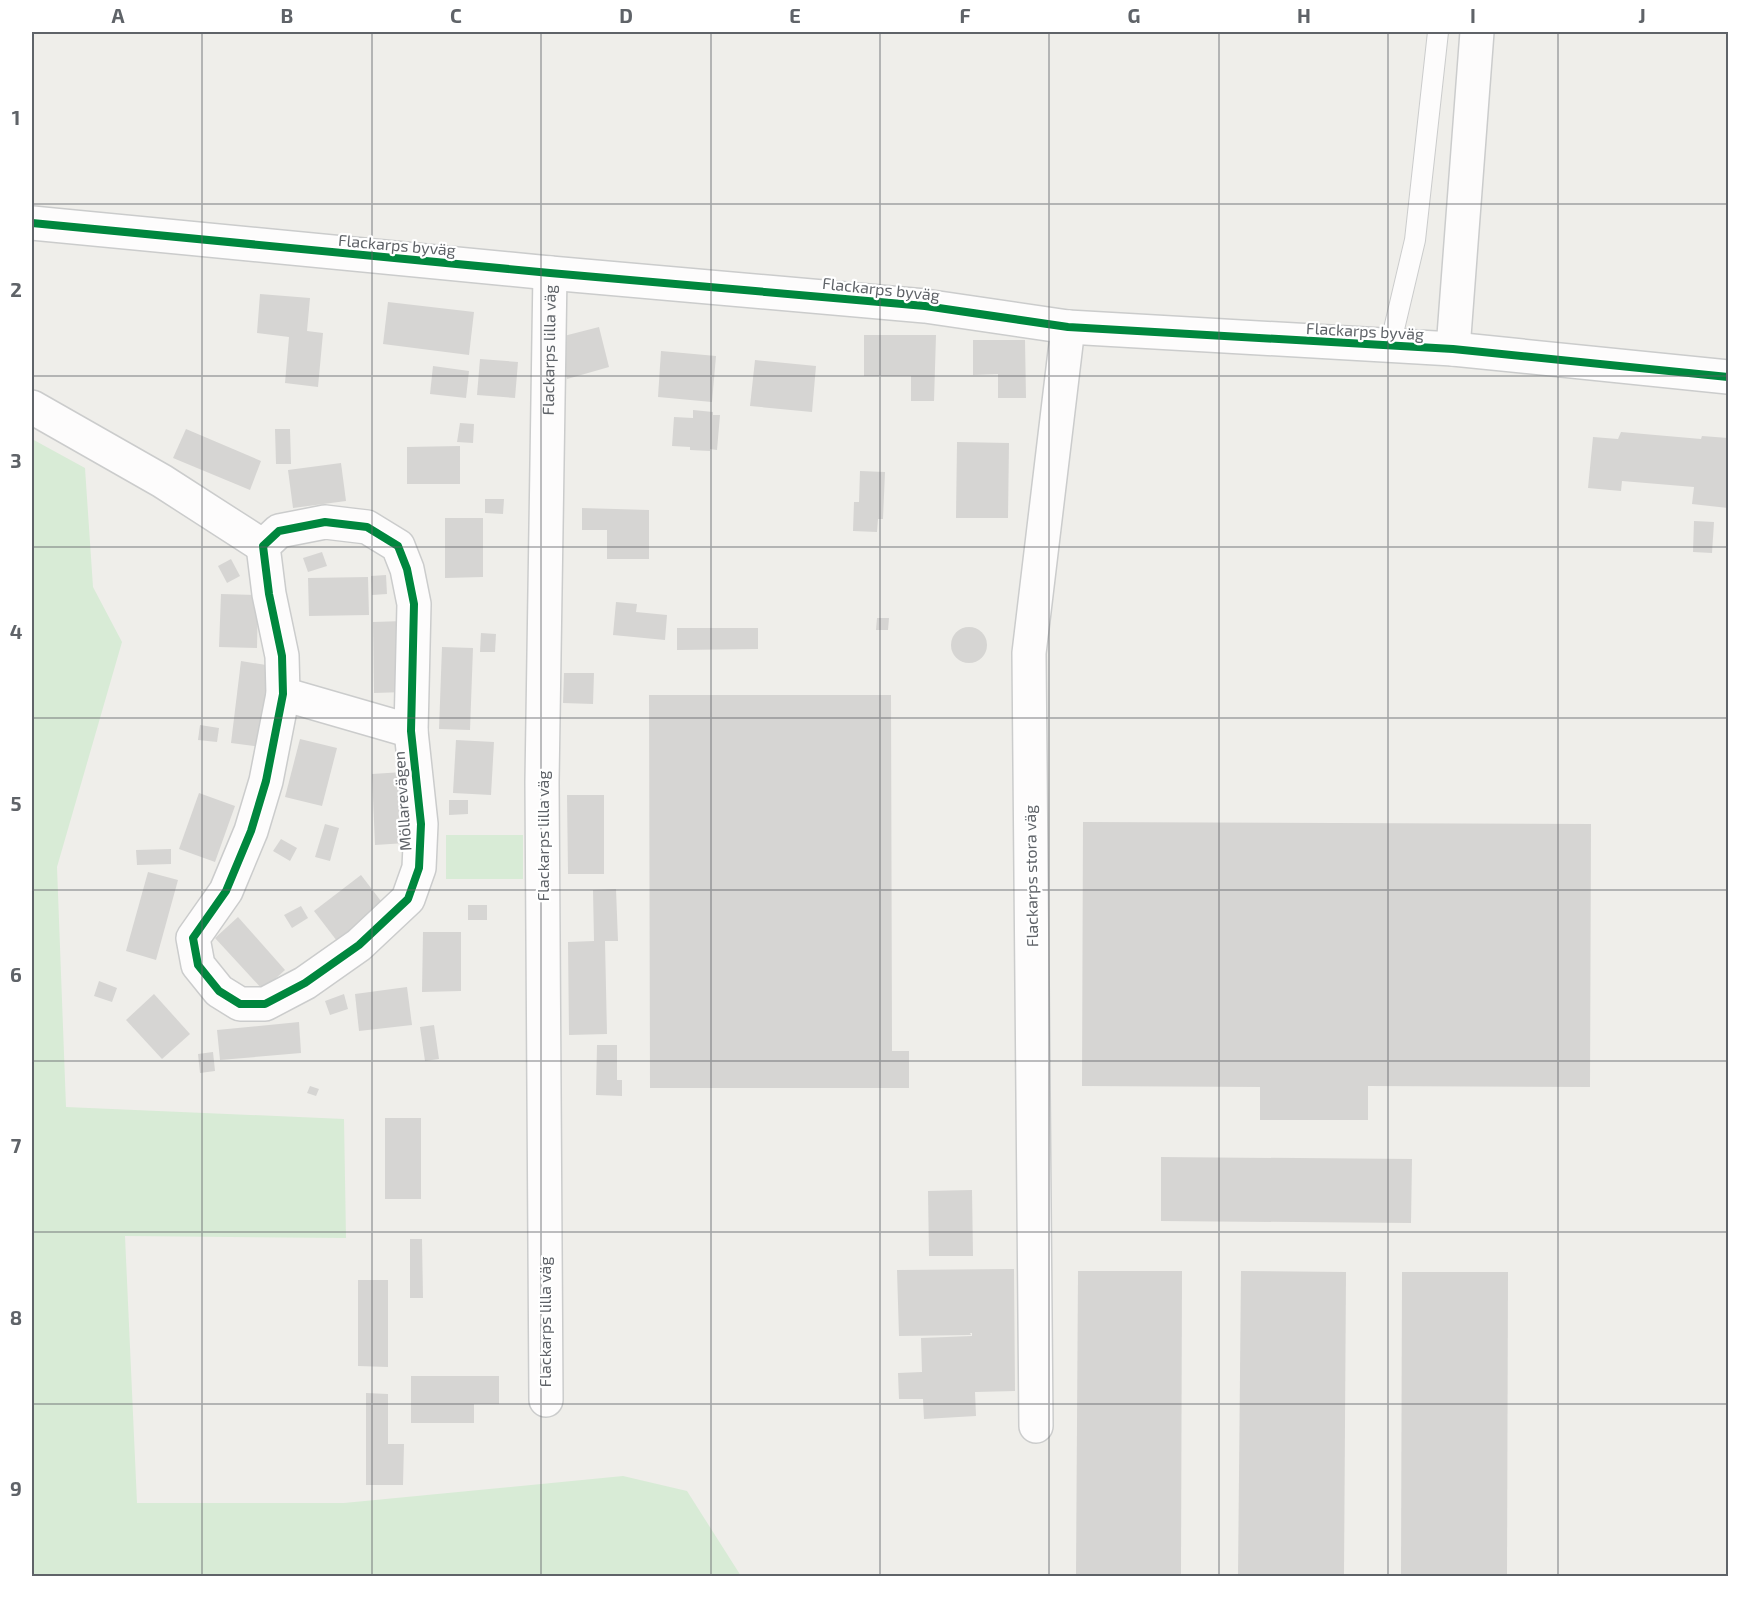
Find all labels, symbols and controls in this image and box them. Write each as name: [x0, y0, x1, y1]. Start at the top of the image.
text: A: [111, 3, 125, 27]
text: B: [281, 3, 293, 27]
text: C: [450, 3, 462, 27]
text: D: [619, 3, 633, 27]
text: E: [789, 3, 801, 27]
text: F: [959, 3, 971, 27]
text: G: [1128, 3, 1140, 27]
text: H: [1297, 3, 1311, 27]
text: I: [1470, 3, 1476, 27]
text: J: [1638, 3, 1646, 27]
text: 1: [12, 105, 20, 129]
street label: Flackarps byväg: [337, 230, 457, 259]
street label: Flackarps byväg: [821, 273, 941, 304]
text: 2: [10, 277, 22, 301]
street label: Flackarps lilla väg: [538, 284, 559, 416]
street label: Flackarps byväg: [1306, 318, 1424, 343]
text: 3: [10, 448, 22, 472]
text: 4: [10, 619, 23, 643]
street label: Möllarevägen: [389, 750, 414, 852]
street label: Flackarps lilla väg: [533, 771, 552, 901]
text: 5: [10, 791, 22, 815]
street label: Flackarps stora väg: [1020, 805, 1041, 947]
text: 6: [10, 962, 22, 986]
text: 7: [11, 1133, 22, 1157]
street label: Flackarps lilla väg: [535, 1257, 554, 1387]
text: 8: [10, 1305, 22, 1329]
text: 9: [10, 1476, 22, 1500]

